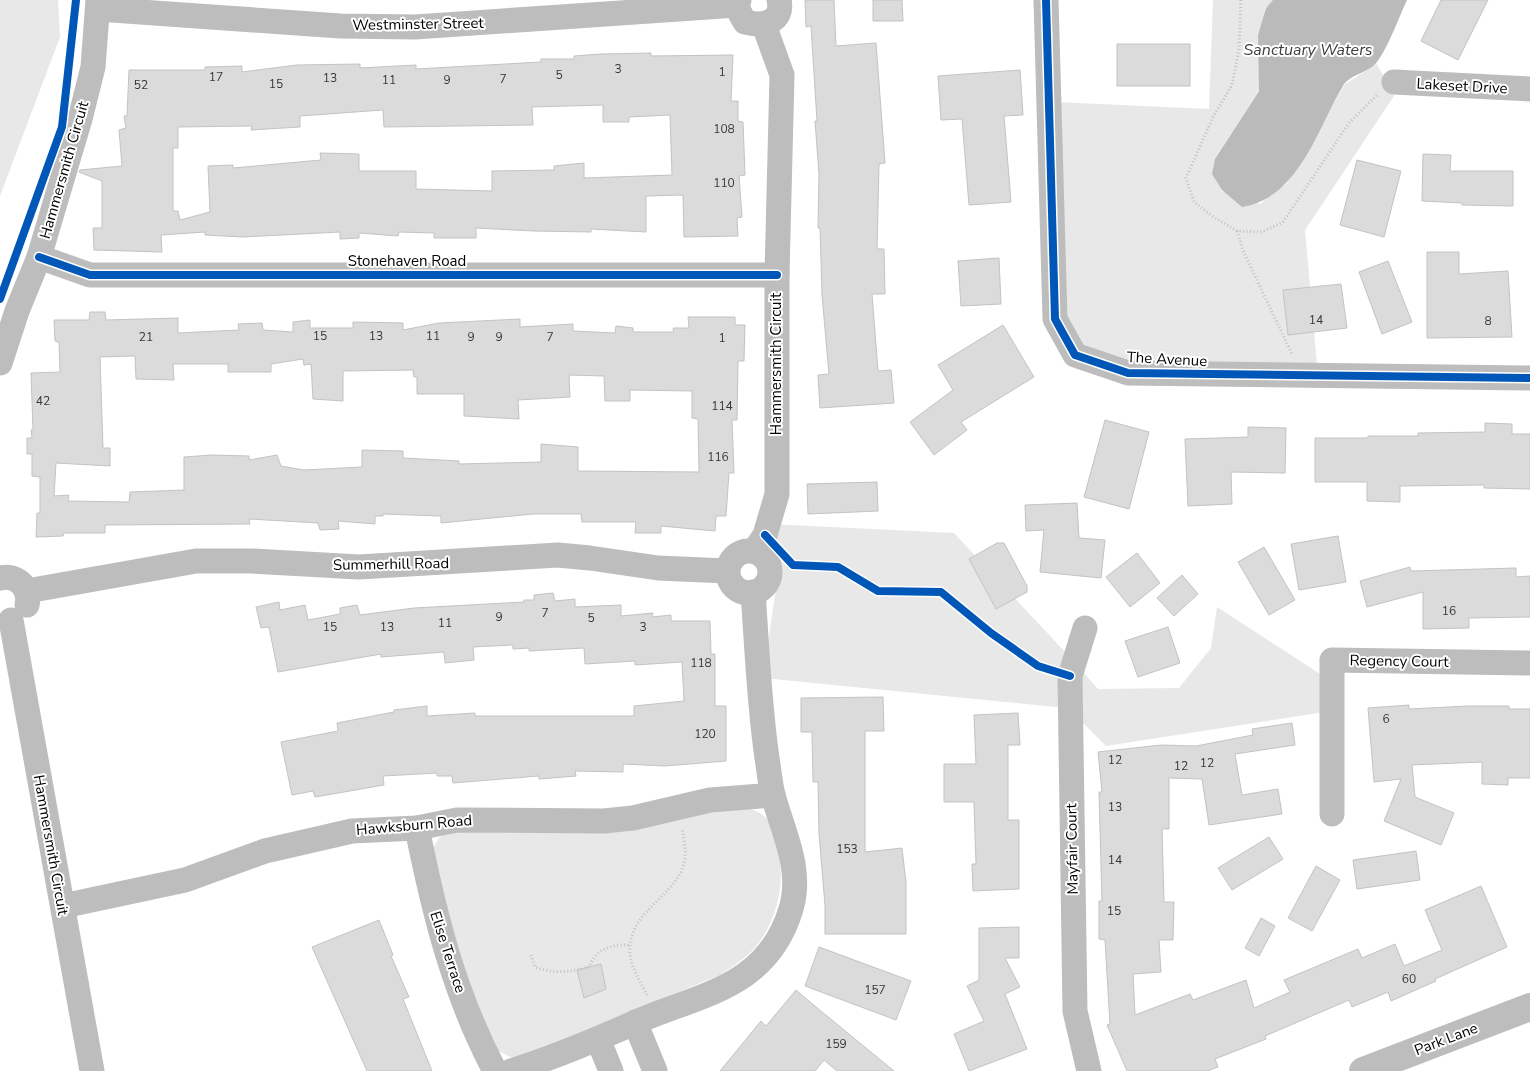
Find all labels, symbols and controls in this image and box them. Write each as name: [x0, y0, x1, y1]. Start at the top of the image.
street label: Westminster Street: [352, 13, 485, 35]
water label: Sanctuary Waters: [1244, 39, 1373, 61]
house number: 3: [614, 61, 622, 77]
house number: 1: [718, 64, 726, 80]
house number: 5: [555, 67, 563, 83]
house number: 17: [209, 69, 223, 85]
house number: 13: [323, 70, 337, 86]
house number: 7: [499, 71, 507, 87]
house number: 11: [382, 72, 396, 88]
house number: 9: [443, 72, 451, 88]
street label: Lakeset Drive: [1416, 74, 1508, 98]
house number: 15: [269, 76, 283, 92]
house number: 52: [134, 77, 148, 93]
street label: Hammersmith Circuit: [35, 98, 93, 241]
house number: 108: [713, 121, 735, 137]
house number: 110: [713, 175, 735, 191]
street label: Stonehaven Road: [348, 251, 466, 271]
street label: Hammersmith Circuit: [766, 292, 786, 435]
house number: 14: [1309, 312, 1323, 328]
house number: 8: [1484, 313, 1492, 329]
house number: 15: [313, 328, 327, 344]
house number: 13: [369, 328, 383, 344]
house number: 11: [426, 328, 440, 344]
house number: 21: [139, 329, 153, 345]
house number: 9: [467, 329, 475, 345]
house number: 9: [495, 329, 503, 345]
house number: 7: [546, 329, 554, 345]
house number: 1: [718, 330, 726, 346]
street label: The Avenue: [1126, 347, 1208, 371]
house number: 42: [36, 393, 50, 409]
house number: 114: [711, 398, 733, 414]
house number: 116: [707, 449, 729, 465]
street label: Summerhill Road: [333, 553, 449, 575]
house number: 16: [1442, 603, 1456, 619]
house number: 7: [541, 605, 549, 621]
house number: 9: [495, 609, 503, 625]
house number: 5: [587, 610, 595, 626]
house number: 11: [438, 615, 452, 631]
house number: 15: [323, 619, 337, 635]
house number: 13: [380, 619, 394, 635]
house number: 3: [639, 619, 647, 635]
street label: Regency Court: [1349, 650, 1449, 672]
house number: 118: [690, 655, 712, 671]
house number: 6: [1382, 711, 1390, 727]
house number: 120: [694, 726, 716, 742]
house number: 12: [1108, 752, 1122, 768]
house number: 12: [1200, 755, 1214, 771]
house number: 12: [1174, 758, 1188, 774]
street label: Hammersmith Circuit: [29, 773, 73, 918]
house number: 13: [1108, 799, 1122, 815]
street label: Mayfair Court: [1061, 802, 1083, 895]
street label: Hawksburn Road: [355, 810, 473, 840]
house number: 153: [836, 841, 858, 857]
house number: 14: [1108, 852, 1122, 868]
house number: 15: [1107, 903, 1121, 919]
street label: Elise Terrace: [425, 908, 471, 996]
house number: 60: [1402, 971, 1416, 987]
house number: 157: [864, 982, 886, 998]
street label: Park Lane: [1411, 1018, 1481, 1060]
house number: 159: [825, 1036, 847, 1052]

